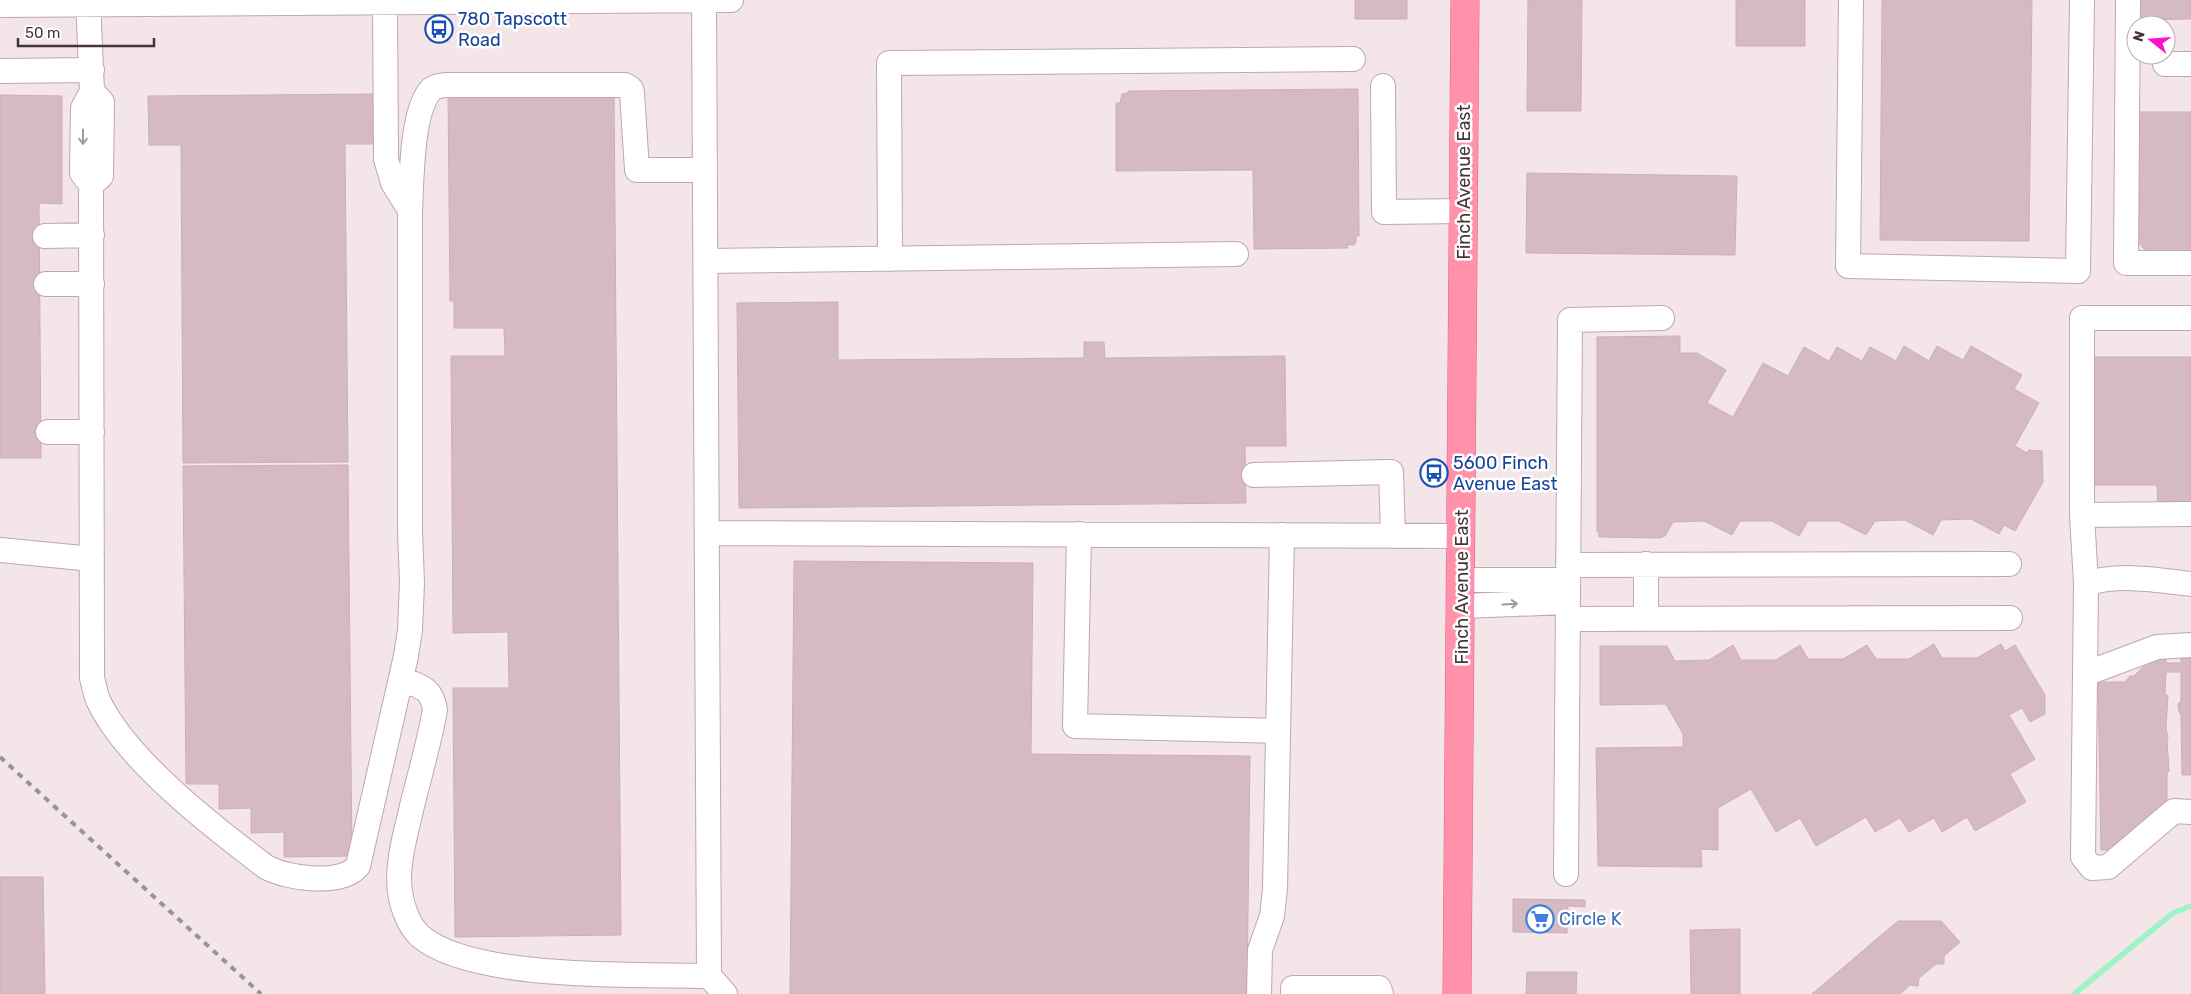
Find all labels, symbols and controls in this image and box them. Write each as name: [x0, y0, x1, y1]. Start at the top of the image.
place label: 780 Tapscott Road: [458, 8, 567, 51]
bus stop icon: 780 Tapscott Road: [424, 14, 454, 44]
scale bar: [18, 15, 154, 47]
north arrow: [2126, 15, 2176, 65]
text: 50 m: [25, 24, 60, 42]
text: N: [2129, 29, 2149, 44]
street label: Finch Avenue East: [1453, 104, 1475, 260]
one-way arrow: [78, 128, 88, 145]
place label: 5600 Finch Avenue East: [1453, 452, 1558, 495]
bus stop icon: 5600 Finch Avenue East: [1419, 458, 1449, 488]
street label: Finch Avenue East: [1451, 509, 1473, 665]
one-way arrow: [1502, 599, 1518, 608]
supermarket icon: Circle K: [1525, 904, 1555, 934]
place label: Circle K: [1559, 908, 1622, 930]

